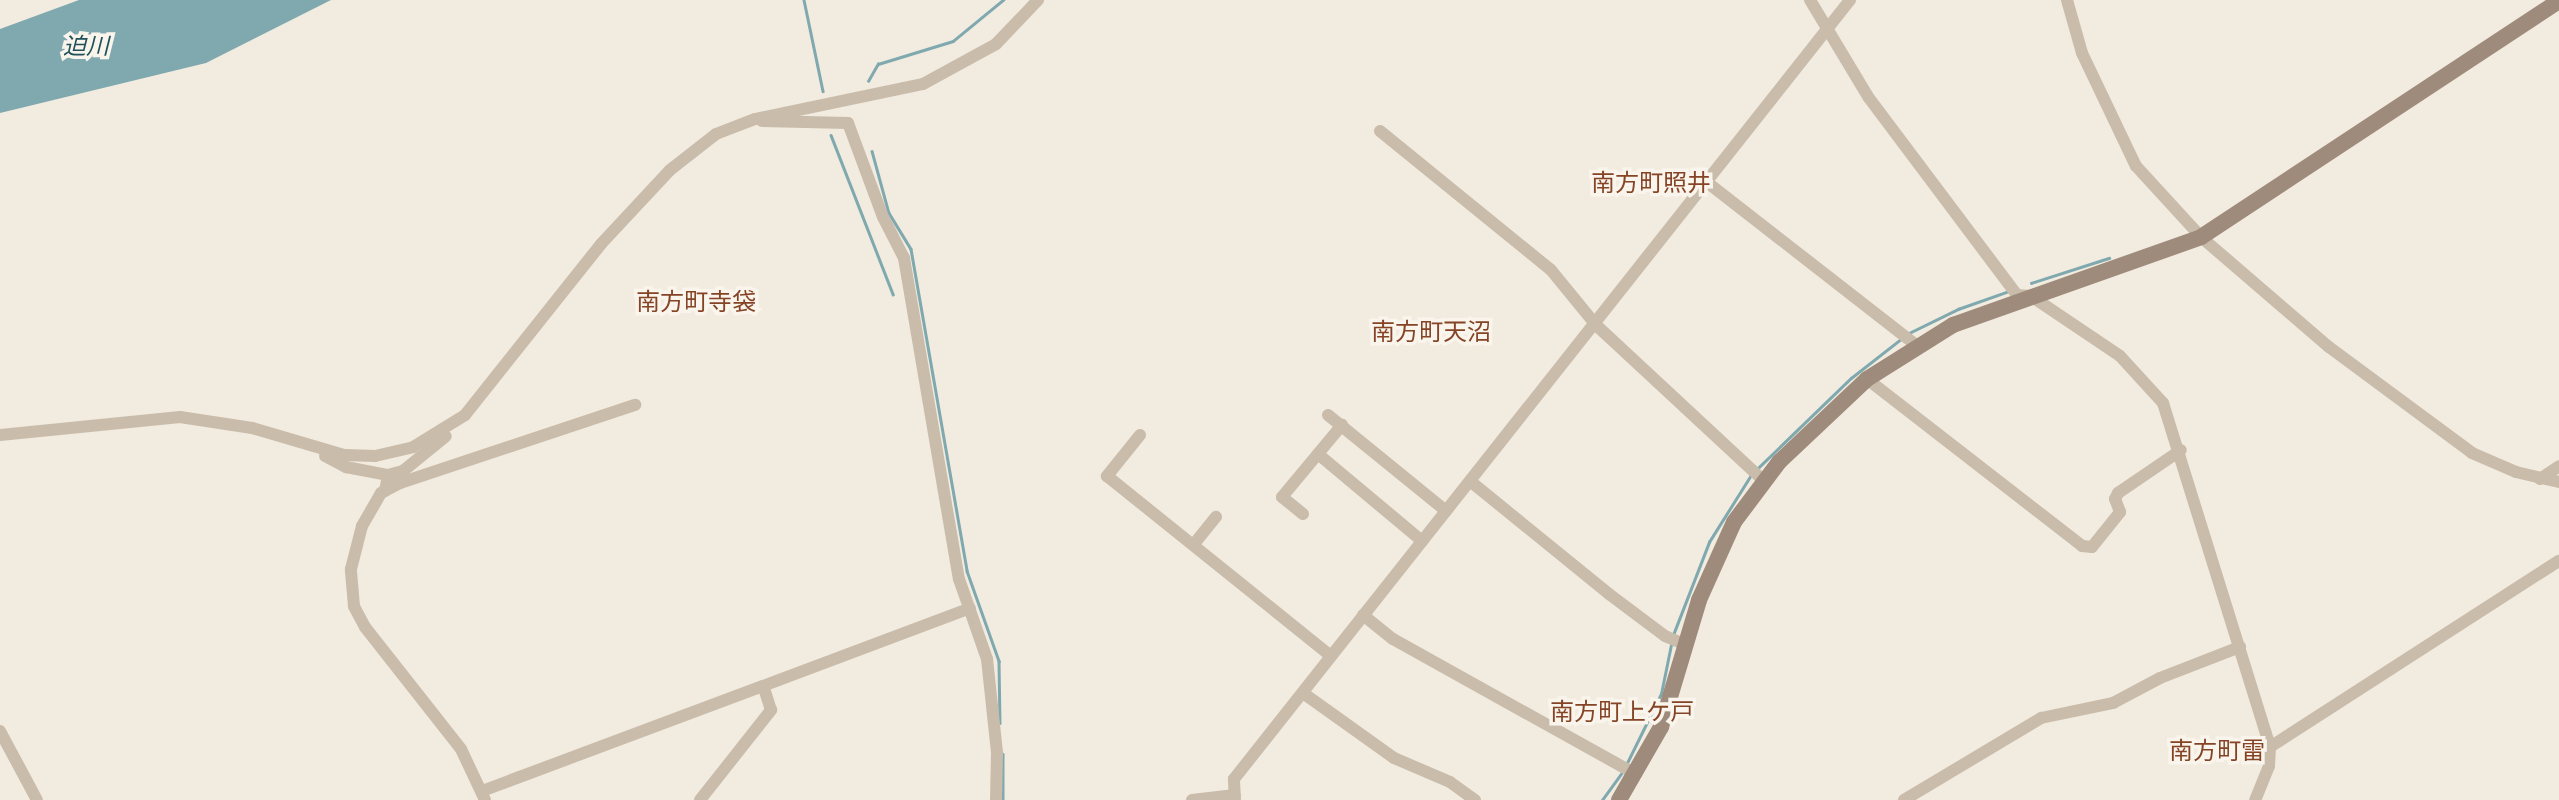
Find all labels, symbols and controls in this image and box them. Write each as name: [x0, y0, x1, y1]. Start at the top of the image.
water label: 迫川: [63, 32, 109, 60]
district label: 南方町照井: [1591, 169, 1711, 197]
district label: 南方町寺袋: [636, 288, 756, 316]
district label: 南方町天沼: [1371, 318, 1491, 346]
district label: 南方町上ケ戸: [1550, 698, 1694, 726]
district label: 南方町雷: [2169, 737, 2265, 765]

